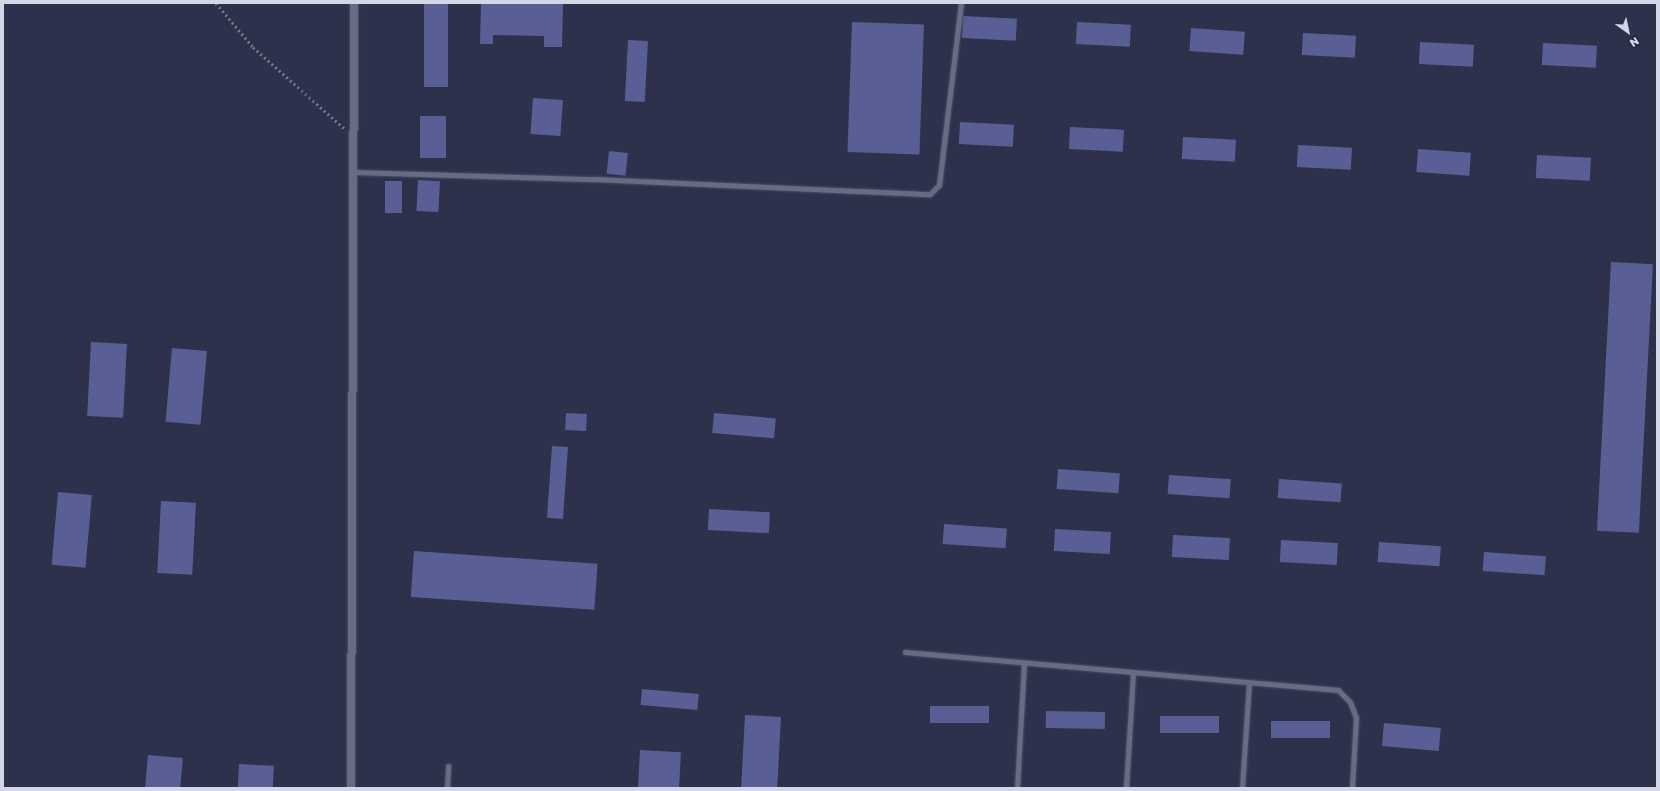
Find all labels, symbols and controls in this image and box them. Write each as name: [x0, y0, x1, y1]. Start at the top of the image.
north arrow: [1608, 12, 1648, 52]
text: N: [1628, 35, 1642, 50]

